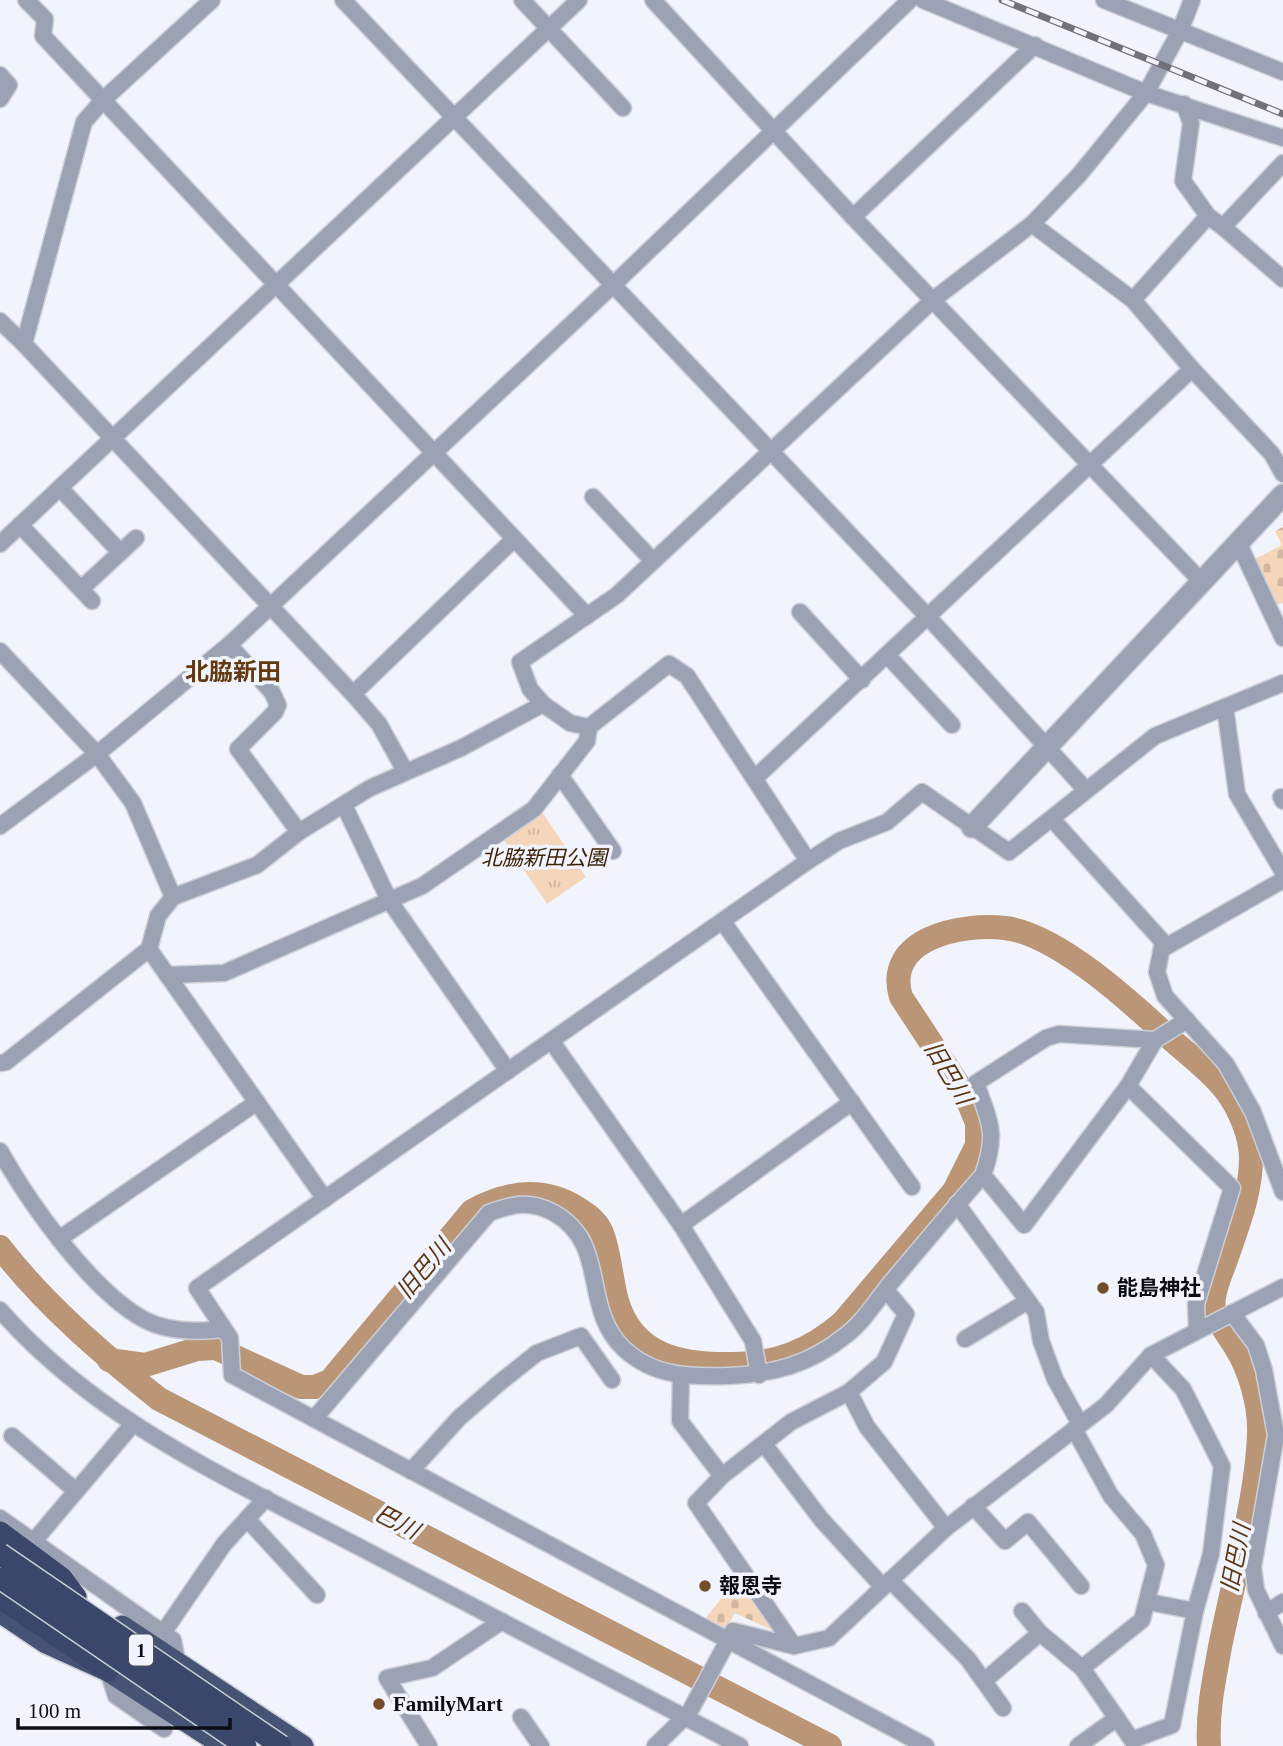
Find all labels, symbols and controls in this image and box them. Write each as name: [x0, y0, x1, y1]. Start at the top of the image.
district label: 北脇新田: [185, 659, 281, 685]
park label: 北脇新田公園: [481, 846, 610, 870]
water label: 旧巴川: [920, 1037, 978, 1112]
water label: 旧巴川: [392, 1232, 458, 1303]
place label: 能島神社: [1117, 1276, 1201, 1300]
marker: 能島神社: [1095, 1280, 1111, 1296]
water label: 巴川: [371, 1500, 426, 1545]
water label: 旧巴川: [1217, 1519, 1255, 1594]
place label: 報恩寺: [719, 1574, 782, 1598]
marker: 報恩寺: [697, 1578, 713, 1594]
road number: 1: [129, 1634, 153, 1666]
scale bar: [18, 1686, 229, 1730]
place label: FamilyMart: [393, 1692, 503, 1716]
marker: FamilyMart: [371, 1696, 387, 1712]
text: 100 m: [28, 1699, 81, 1723]

